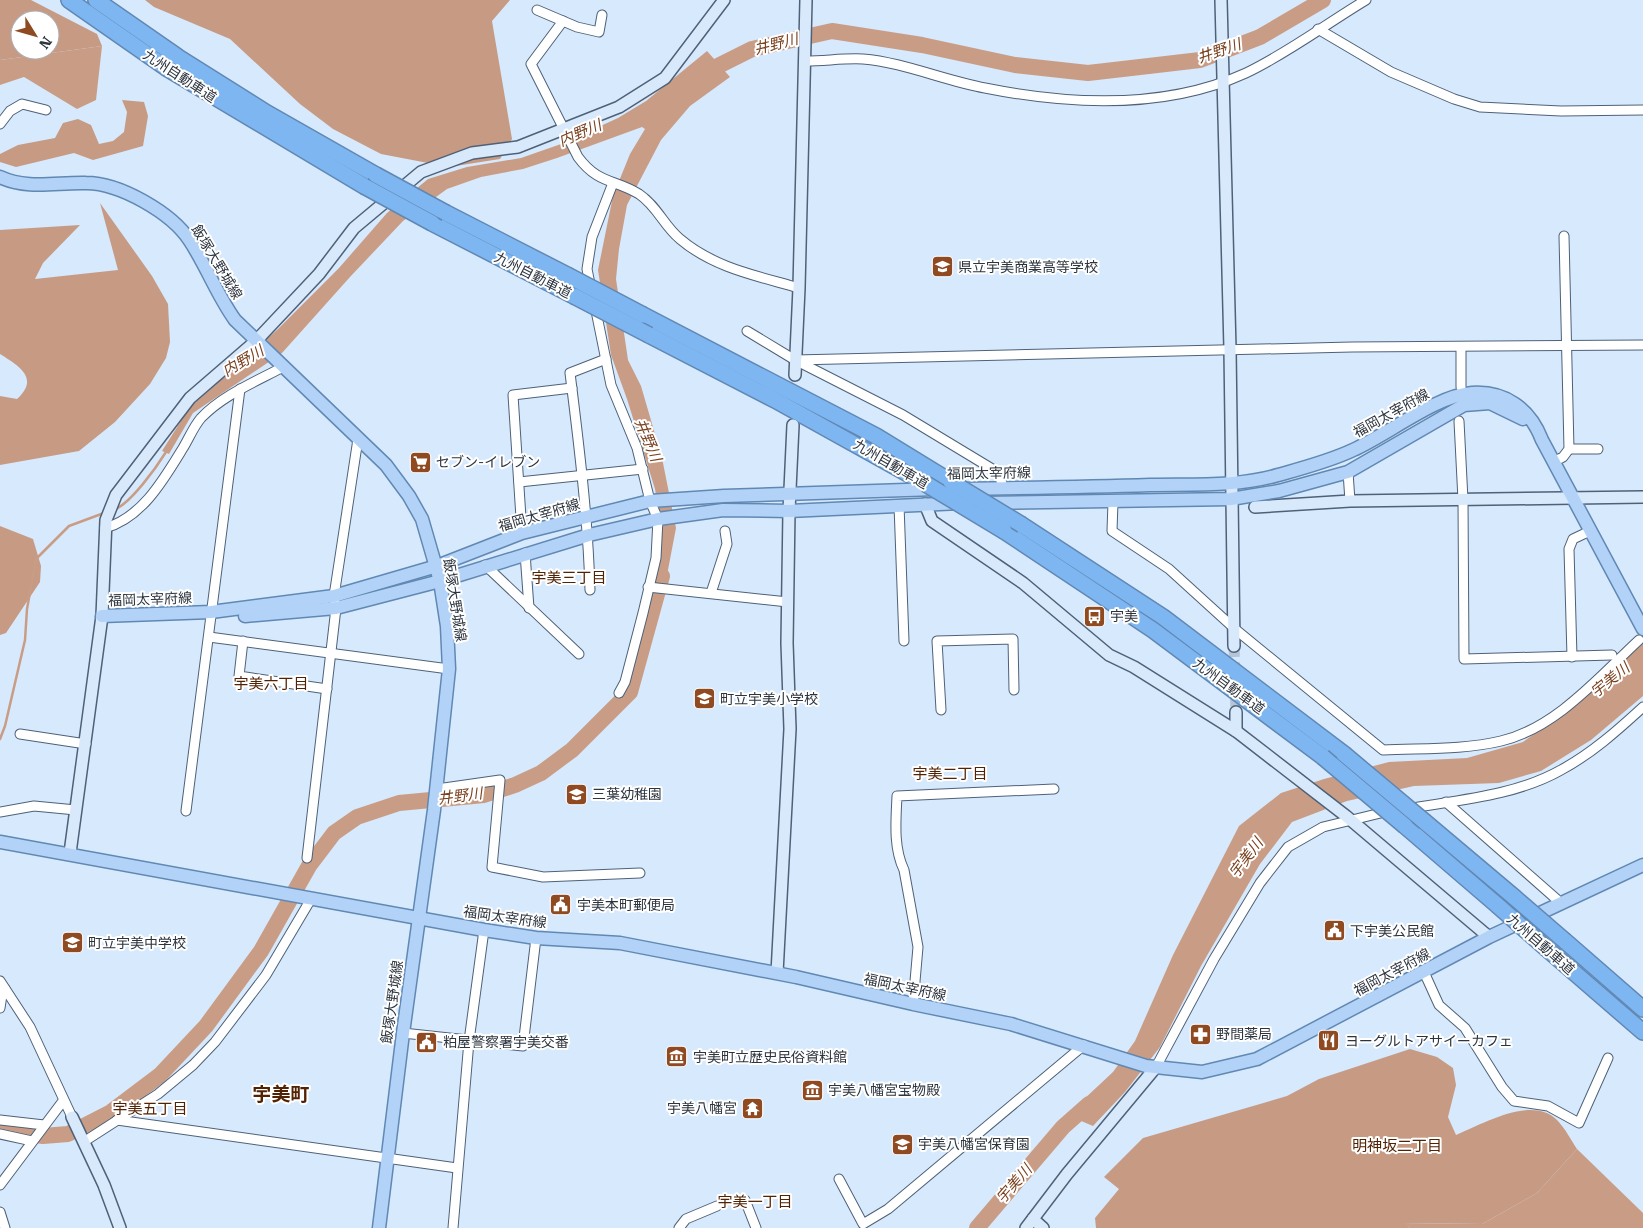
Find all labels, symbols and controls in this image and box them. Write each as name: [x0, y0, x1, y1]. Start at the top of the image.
north arrow: [10, 10, 60, 60]
water label: 井野川: [752, 29, 802, 58]
text: N: [36, 34, 55, 52]
water label: 井野川: [1195, 35, 1245, 67]
street label: 九州自動車道: [140, 46, 220, 106]
water label: 内野川: [556, 115, 606, 150]
street label: 飯塚大野城線: [189, 222, 245, 302]
street label: 九州自動車道: [492, 249, 574, 301]
school or university icon: 県立宇美商業高等学校: [930, 255, 954, 279]
place label: 県立宇美商業高等学校: [958, 259, 1098, 275]
water label: 内野川: [219, 341, 269, 380]
street label: 福岡太宰府線: [1350, 386, 1432, 440]
water label: 井野川: [631, 416, 666, 466]
street label: 九州自動車道: [851, 436, 931, 492]
supermarket icon: セブン-イレブン: [408, 450, 432, 474]
place label: セブン-イレブン: [436, 454, 540, 470]
street label: 福岡太宰府線: [947, 464, 1031, 482]
street label: 福岡太宰府線: [496, 496, 582, 534]
street label: 飯塚大野城線: [441, 557, 469, 643]
district label: 宇美三丁目: [531, 569, 607, 587]
street label: 福岡太宰府線: [108, 590, 192, 608]
bus stop icon: 宇美: [1082, 604, 1106, 628]
place label: 宇美: [1110, 608, 1138, 624]
street label: 九州自動車道: [1190, 655, 1268, 717]
water label: 宇美川: [1587, 658, 1635, 701]
district label: 宇美六丁目: [233, 675, 309, 693]
school or university icon: 町立宇美小学校: [692, 687, 716, 711]
place label: 町立宇美小学校: [720, 691, 818, 707]
district label: 宇美二丁目: [912, 765, 988, 783]
school or university icon: 三葉幼稚園: [564, 782, 588, 806]
water label: 井野川: [437, 784, 485, 808]
place label: 三葉幼稚園: [592, 786, 662, 802]
water label: 宇美川: [1225, 833, 1268, 881]
public building icon: 宇美本町郵便局: [549, 893, 573, 917]
place label: 宇美本町郵便局: [577, 897, 675, 913]
street label: 福岡太宰府線: [462, 903, 548, 931]
street label: 九州自動車道: [1504, 910, 1578, 978]
public building icon: 下宇美公民館: [1322, 919, 1346, 943]
place label: 下宇美公民館: [1350, 923, 1434, 939]
school or university icon: 町立宇美中学校: [60, 931, 84, 955]
place label: 町立宇美中学校: [88, 935, 186, 951]
street label: 福岡太宰府線: [1351, 945, 1433, 999]
street label: 飯塚大野城線: [378, 959, 406, 1045]
street label: 福岡太宰府線: [862, 970, 948, 1004]
pharmacy icon: 野間薬局: [1188, 1022, 1212, 1046]
place label: 野間薬局: [1216, 1026, 1272, 1042]
restaurant icon: ヨーグルトアサイーカフェ: [1317, 1029, 1341, 1053]
public building icon: 粕屋警察署宇美交番: [415, 1030, 439, 1054]
place label: ヨーグルトアサイーカフェ: [1345, 1033, 1513, 1049]
place label: 粕屋警察署宇美交番: [443, 1034, 569, 1050]
museum icon: 宇美町立歴史民俗資料館: [665, 1045, 689, 1069]
place label: 宇美町立歴史民俗資料館: [693, 1049, 847, 1065]
museum icon: 宇美八幡宮宝物殿: [800, 1078, 824, 1102]
place label: 宇美八幡宮宝物殿: [828, 1082, 940, 1098]
district label: 宇美町: [252, 1083, 310, 1106]
temple icon: 宇美八幡宮: [741, 1096, 765, 1120]
district label: 宇美五丁目: [112, 1100, 188, 1118]
place label: 宇美八幡宮: [667, 1100, 737, 1116]
school or university icon: 宇美八幡宮保育園: [890, 1132, 914, 1156]
place label: 宇美八幡宮保育園: [918, 1136, 1030, 1152]
district label: 明神坂二丁目: [1352, 1137, 1442, 1155]
water label: 宇美川: [992, 1160, 1037, 1207]
district label: 宇美一丁目: [717, 1193, 793, 1211]

